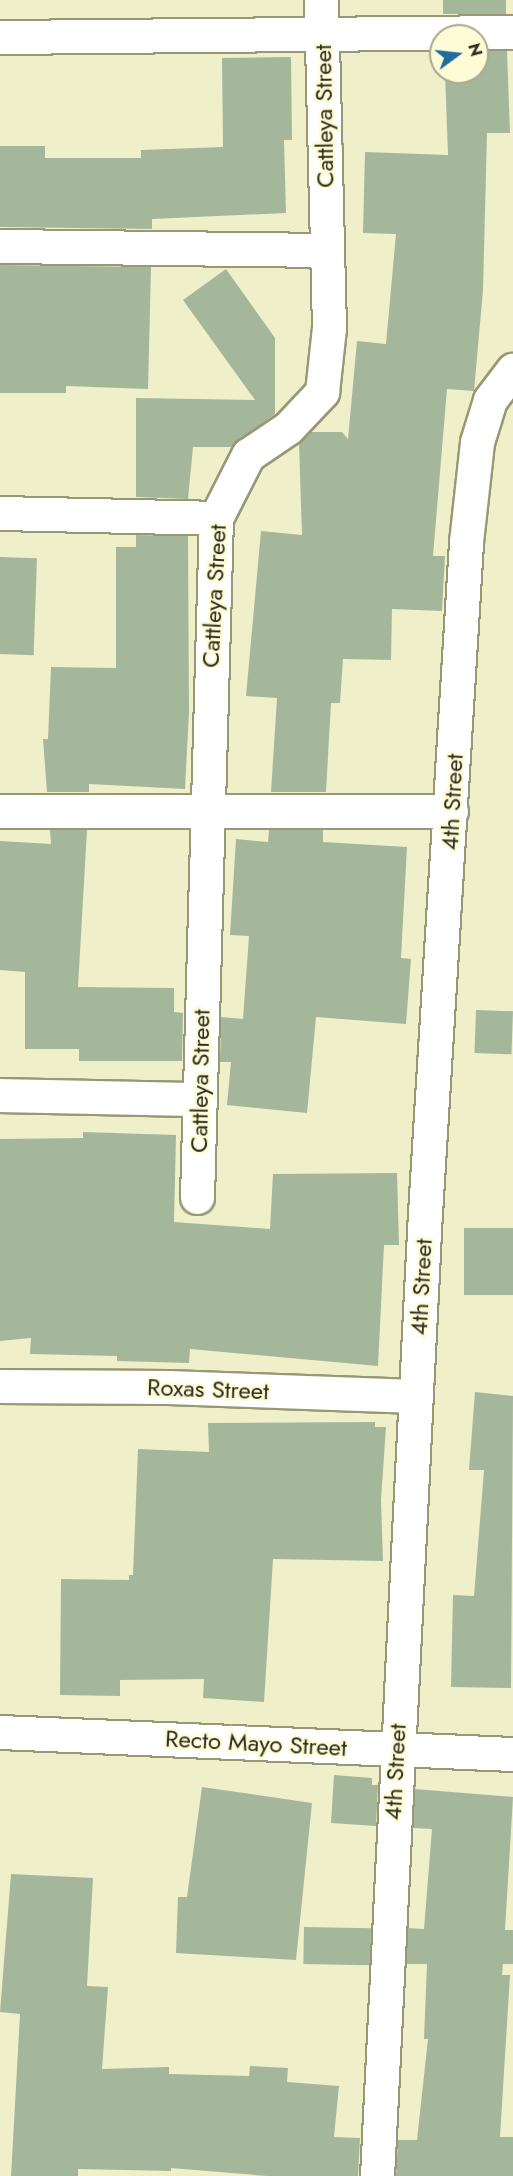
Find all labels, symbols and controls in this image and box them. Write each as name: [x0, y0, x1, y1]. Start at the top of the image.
north arrow: [429, 24, 489, 84]
text: N: [462, 41, 488, 59]
street label: Cattleya Street: [308, 44, 340, 188]
street label: Cattleya Street: [196, 524, 232, 668]
street label: 4th Street: [435, 753, 469, 851]
street label: Cattleya Street: [184, 1009, 216, 1153]
street label: 4th Street: [404, 1238, 438, 1336]
street label: Roxas Street: [147, 1372, 269, 1406]
street label: 4th Street: [378, 1723, 412, 1821]
street label: Recto Mayo Street: [164, 1724, 348, 1762]

